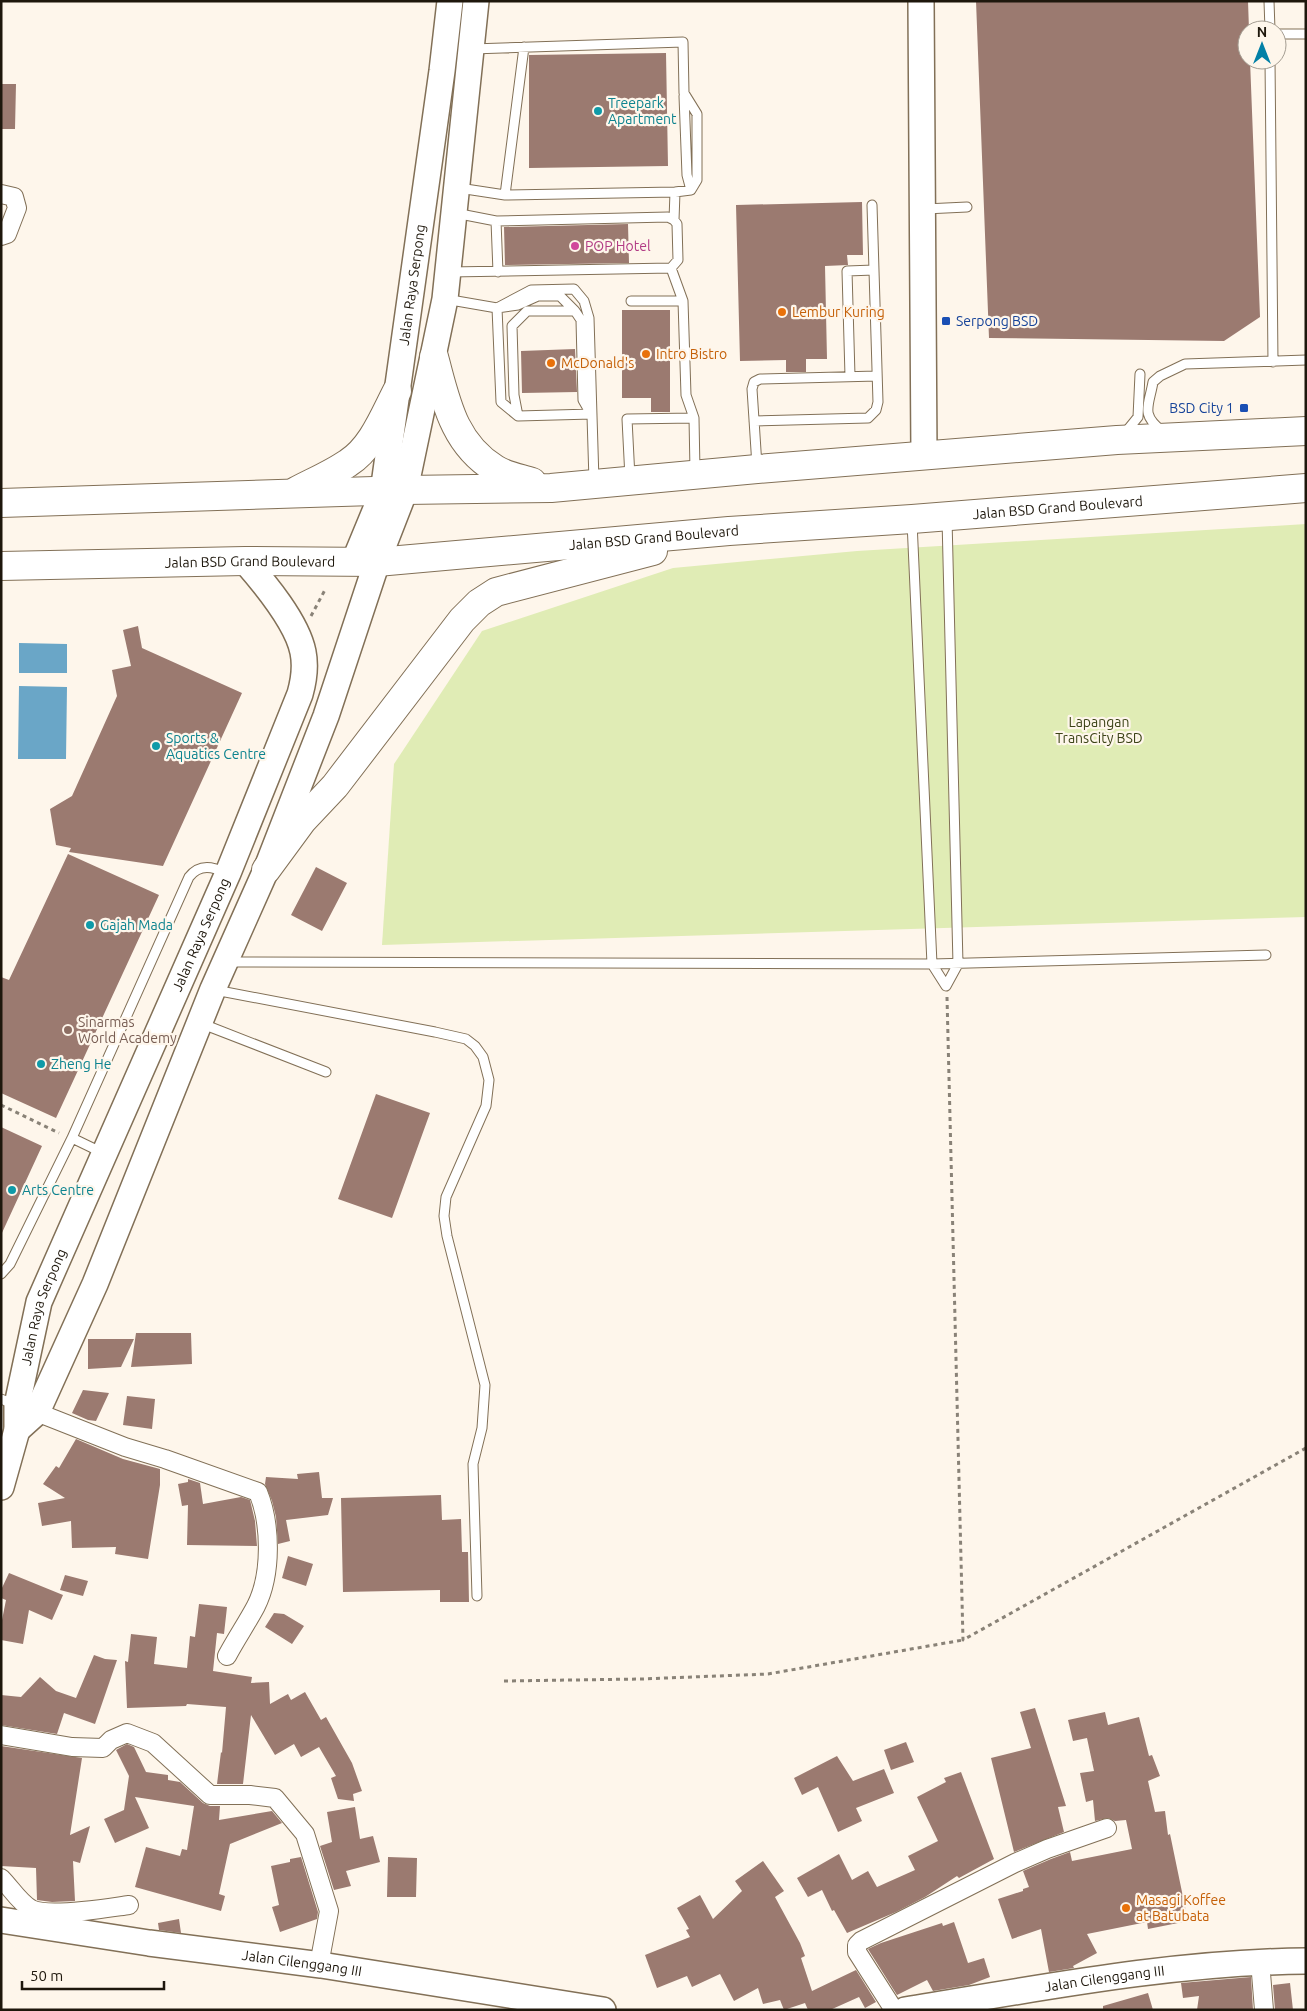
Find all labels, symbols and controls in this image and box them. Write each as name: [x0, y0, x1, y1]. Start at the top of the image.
north arrow: [1237, 20, 1287, 70]
text: N: [1257, 24, 1267, 40]
place label: Treepark Apartment: [608, 95, 677, 127]
marker: Treepark Apartment: [592, 105, 604, 117]
street label: Jalan Raya Serpong: [396, 223, 428, 346]
place label: POP Hotel: [585, 238, 651, 254]
marker: POP Hotel: [569, 240, 581, 252]
place label: Lembur Kuring: [792, 304, 885, 320]
marker: Lembur Kuring: [776, 306, 788, 318]
place label: Serpong BSD: [956, 313, 1038, 329]
marker: Serpong BSD: [940, 315, 952, 327]
place label: Intro Bistro: [656, 346, 727, 362]
marker: Intro Bistro: [640, 348, 652, 360]
place label: McDonald's: [561, 355, 634, 371]
marker: McDonald's: [545, 357, 557, 369]
place label: BSD City 1: [1169, 400, 1234, 416]
marker: BSD City 1: [1238, 402, 1250, 414]
street label: Jalan BSD Grand Boulevard: [972, 493, 1144, 522]
street label: Jalan BSD Grand Boulevard: [568, 522, 739, 553]
street label: Jalan BSD Grand Boulevard: [164, 553, 335, 571]
park label: Lapangan TransCity BSD: [1055, 714, 1143, 746]
place label: Sports & Aquatics Centre: [166, 730, 266, 762]
marker: Sports & Aquatics Centre: [150, 740, 162, 752]
street label: Jalan Raya Serpong: [169, 875, 233, 994]
place label: Gajah Mada: [100, 917, 173, 933]
marker: Gajah Mada: [84, 919, 96, 931]
place label: Sinarmas World Academy: [78, 1014, 177, 1046]
marker: Sinarmas World Academy: [62, 1024, 74, 1036]
place label: Zheng He: [51, 1056, 111, 1072]
marker: Zheng He: [35, 1058, 47, 1070]
place label: Arts Centre: [22, 1182, 94, 1198]
marker: Arts Centre: [6, 1184, 18, 1196]
street label: Jalan Raya Serpong: [18, 1246, 70, 1367]
place label: Masagi Koffee at Batubata: [1136, 1892, 1226, 1924]
marker: Masagi Koffee at Batubata: [1120, 1902, 1132, 1914]
street label: Jalan Cilenggang III: [241, 1947, 363, 1979]
scale bar: [22, 1958, 165, 1990]
street label: Jalan Cilenggang III: [1043, 1962, 1165, 1995]
text: 50 m: [30, 1967, 63, 1984]

